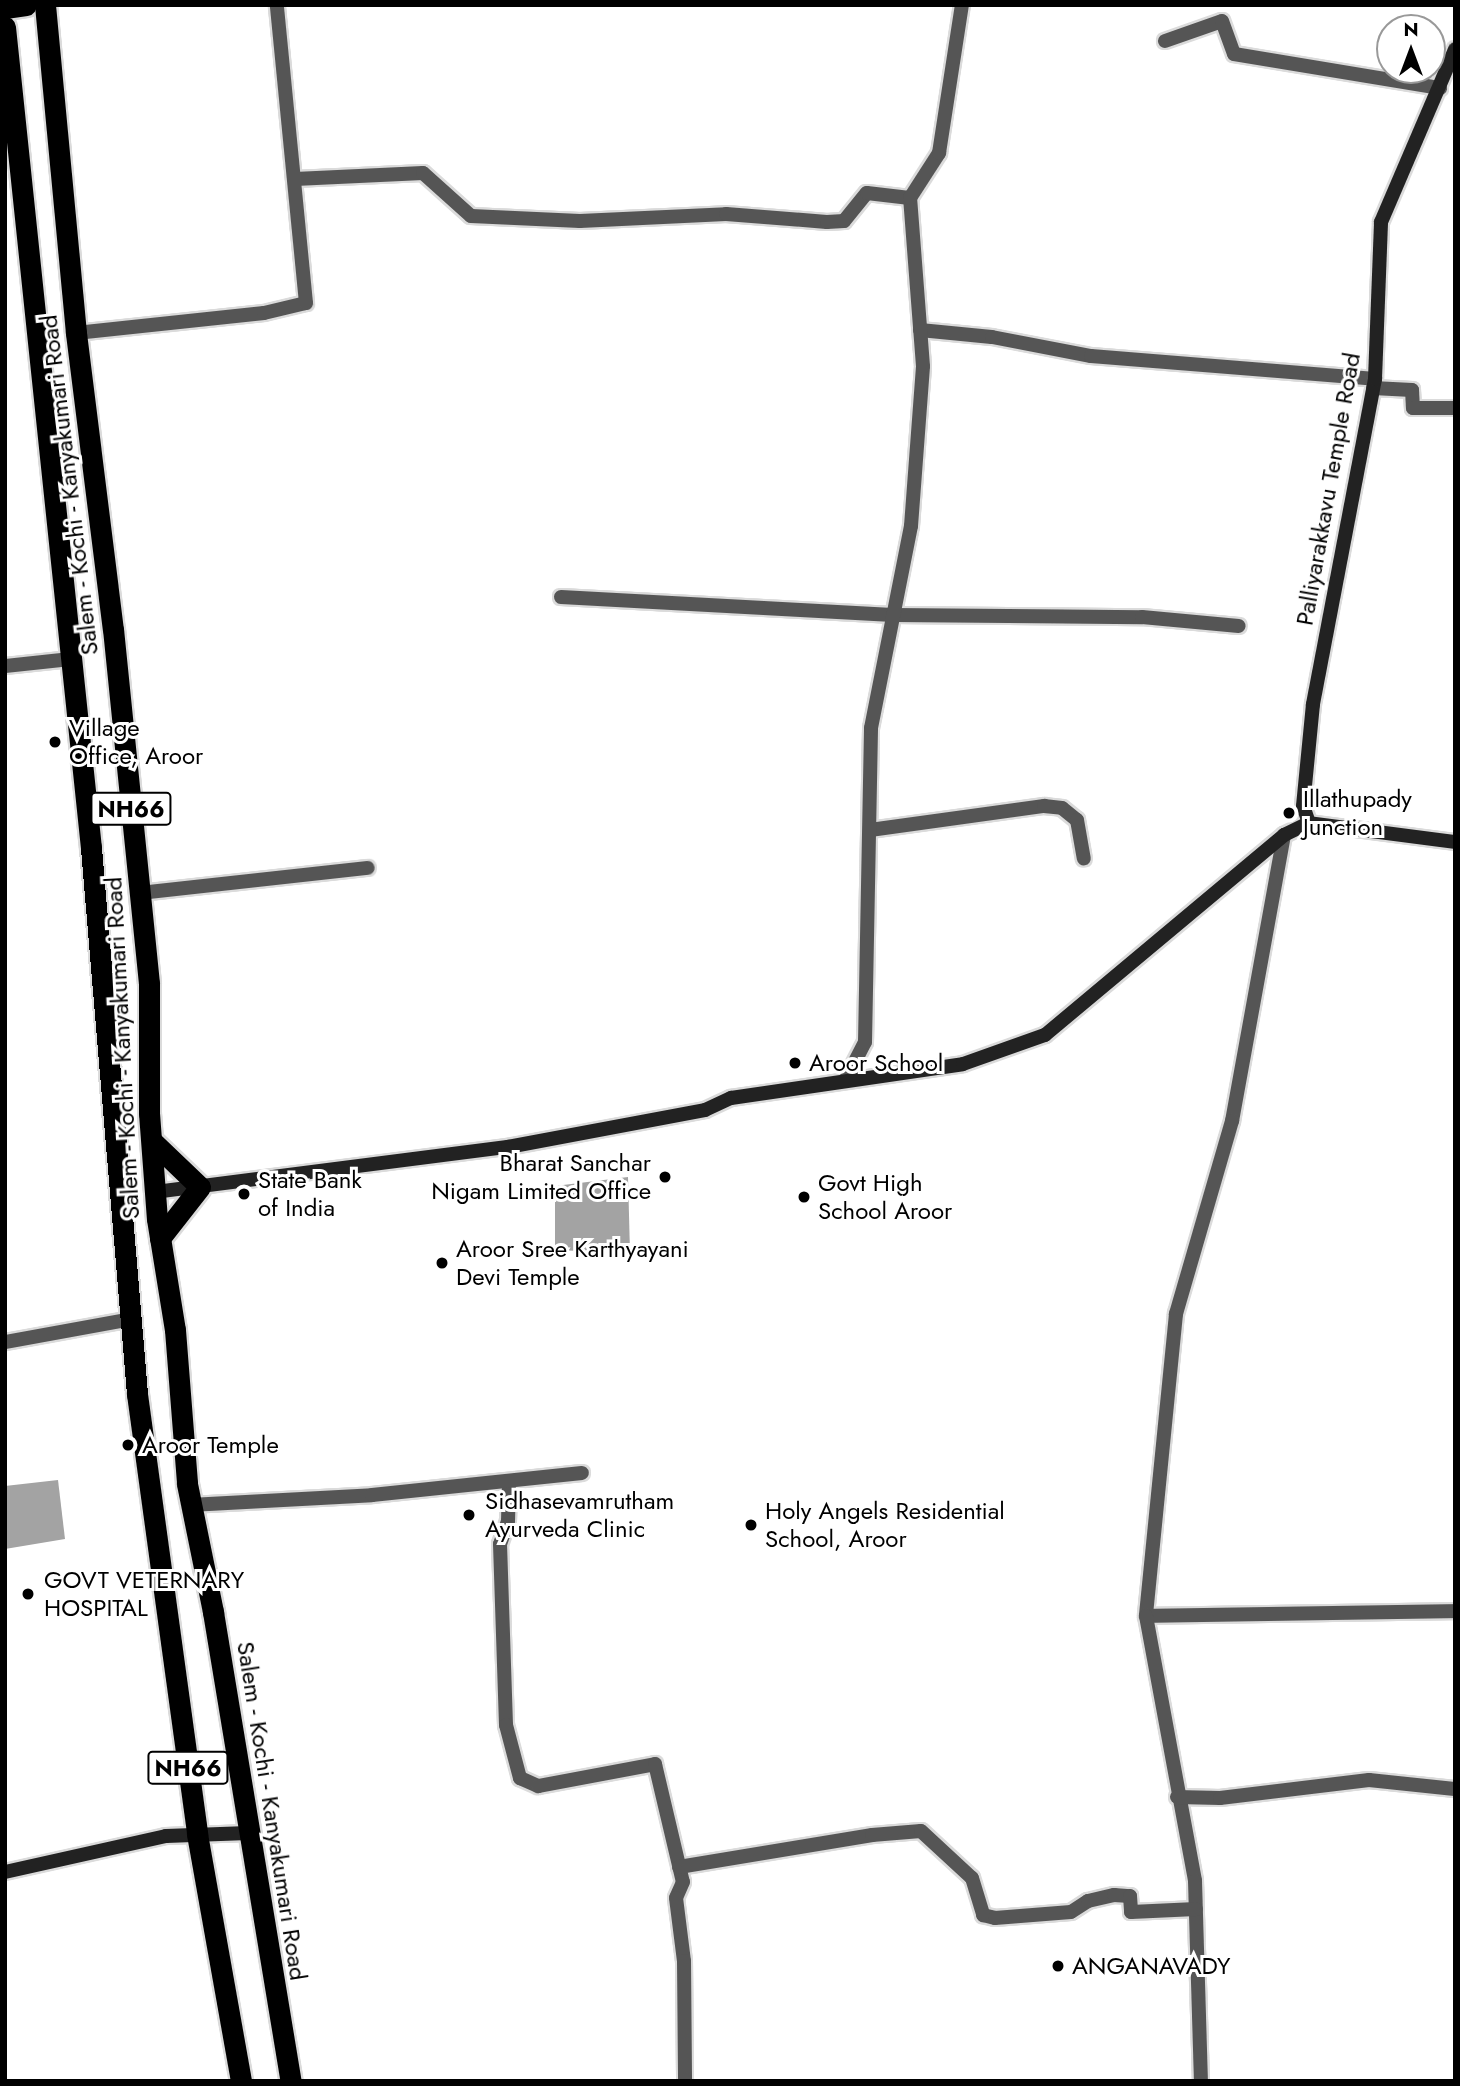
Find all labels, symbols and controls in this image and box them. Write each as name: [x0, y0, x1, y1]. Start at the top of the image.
north arrow: [1376, 14, 1446, 84]
text: N: [1403, 16, 1419, 43]
street label: Salem - Kochi - Kanyakumari Road: [34, 313, 104, 657]
street label: Palliyarakkavu Temple Road: [1290, 350, 1366, 628]
place label: Village Office, Aroor: [69, 714, 203, 770]
marker: Village Office, Aroor: [47, 734, 63, 750]
place label: Illathupady Junction: [1303, 785, 1412, 841]
road number: NH66: [89, 790, 173, 828]
marker: Illathupady Junction: [1281, 805, 1297, 821]
street label: Salem - Kochi - Kanyakumari Road: [99, 876, 145, 1220]
place label: Aroor School: [809, 1049, 943, 1077]
marker: Aroor School: [787, 1055, 803, 1071]
place label: Bharat Sanchar Nigam Limited Office: [431, 1149, 651, 1205]
place label: State Bank of India: [258, 1166, 362, 1222]
marker: Bharat Sanchar Nigam Limited Office: [657, 1169, 673, 1185]
place label: Govt High School Aroor: [818, 1169, 952, 1225]
marker: State Bank of India: [236, 1186, 252, 1202]
marker: Govt High School Aroor: [796, 1189, 812, 1205]
place label: Aroor Sree Karthyayani Devi Temple: [456, 1235, 689, 1291]
marker: Aroor Sree Karthyayani Devi Temple: [434, 1255, 450, 1271]
place label: Aroor Temple: [142, 1431, 279, 1459]
marker: Aroor Temple: [120, 1437, 136, 1453]
place label: Sidhasevamrutham Ayurveda Clinic: [485, 1487, 674, 1543]
place label: Holy Angels Residential School, Aroor: [765, 1497, 1005, 1553]
marker: Sidhasevamrutham Ayurveda Clinic: [459, 1505, 479, 1525]
marker: Holy Angels Residential School, Aroor: [743, 1517, 759, 1533]
place label: GOVT VETERNARY HOSPITAL: [44, 1566, 244, 1622]
marker: GOVT VETERNARY HOSPITAL: [18, 1584, 38, 1604]
street label: Salem - Kochi - Kanyakumari Road: [231, 1639, 313, 1983]
road number: NH66: [146, 1749, 230, 1788]
place label: ANGANAVADY: [1072, 1952, 1231, 1980]
marker: ANGANAVADY: [1050, 1958, 1066, 1974]

